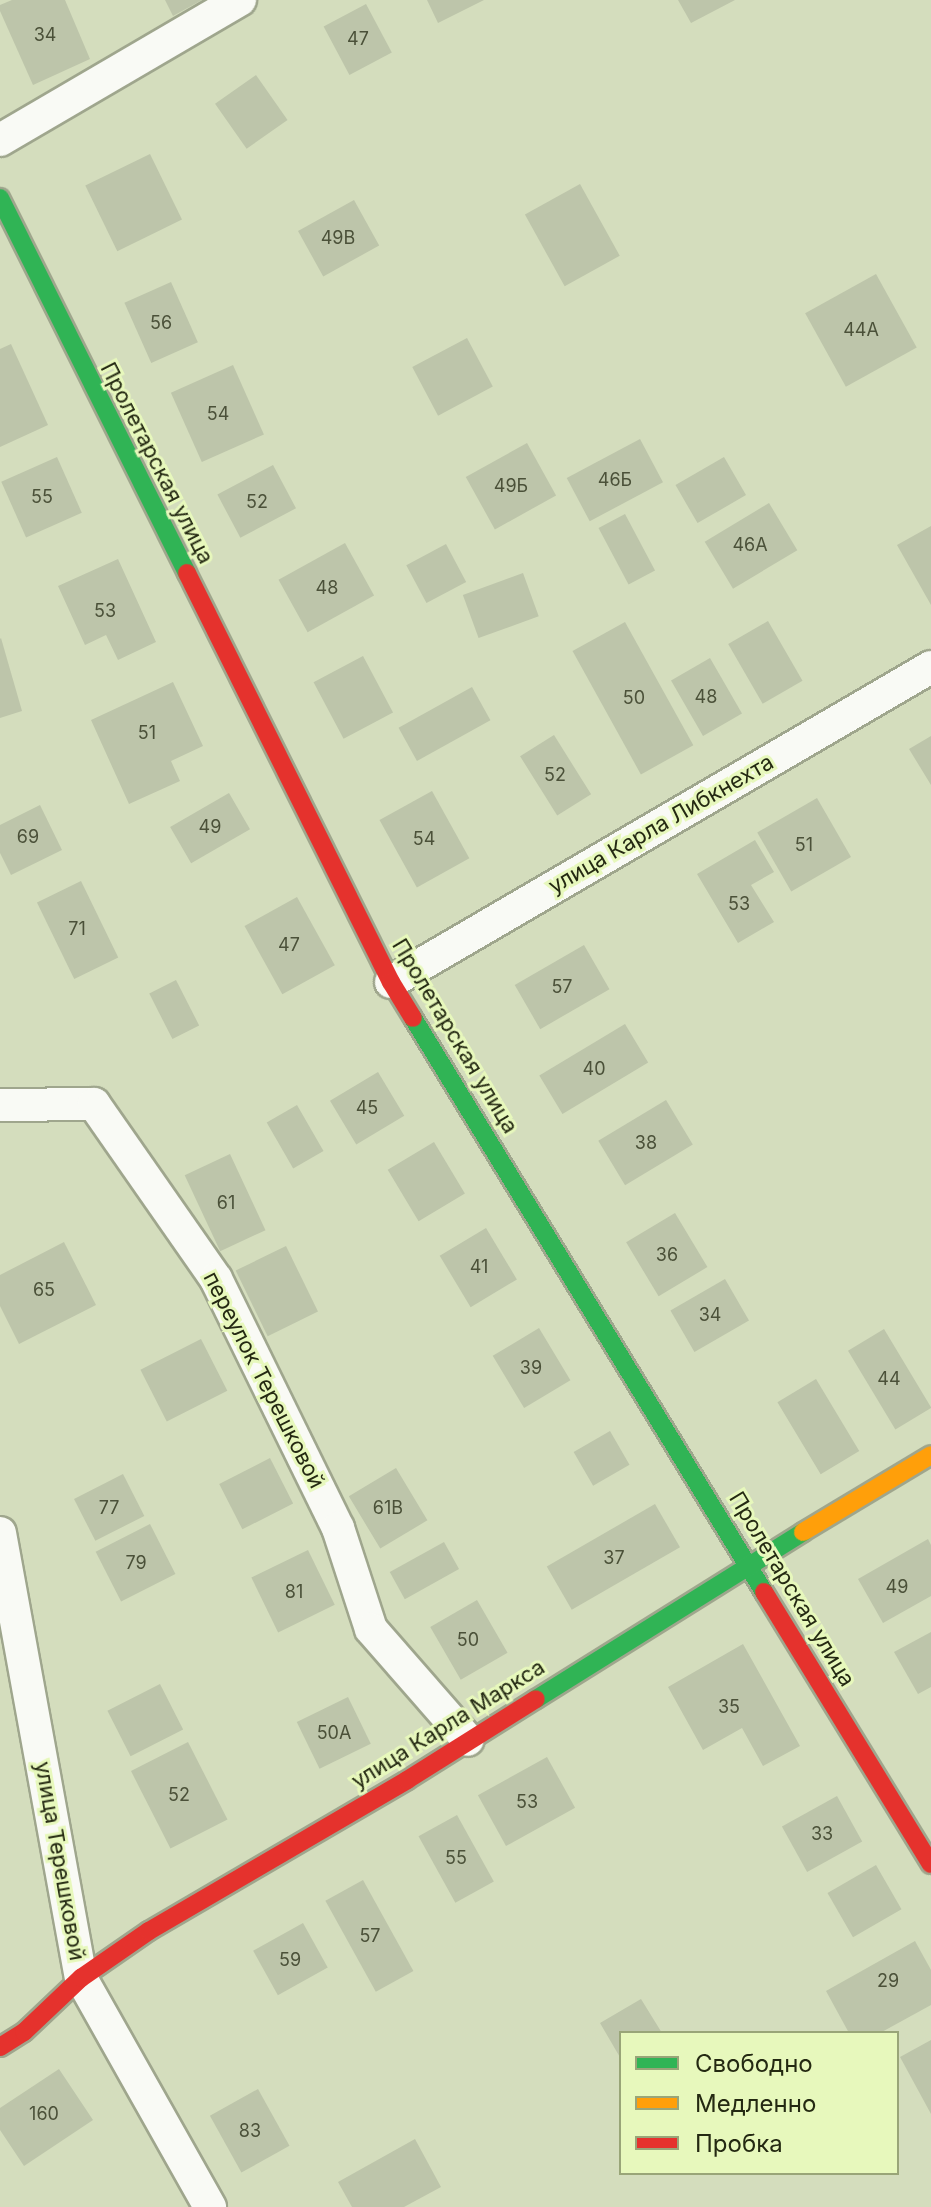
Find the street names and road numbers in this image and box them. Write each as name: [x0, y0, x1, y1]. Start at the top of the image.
street label: Пролетарская улица: [95, 358, 219, 568]
street label: улица Карла Либкнехта: [544, 749, 778, 899]
street label: Пролетарская улица: [386, 934, 524, 1138]
street label: переулок Терешковой: [198, 1267, 330, 1493]
street label: Пролетарская улица: [723, 1487, 861, 1691]
street label: улица Карла Маркса: [347, 1654, 549, 1794]
street label: улица Терешковой: [29, 1759, 91, 1963]

